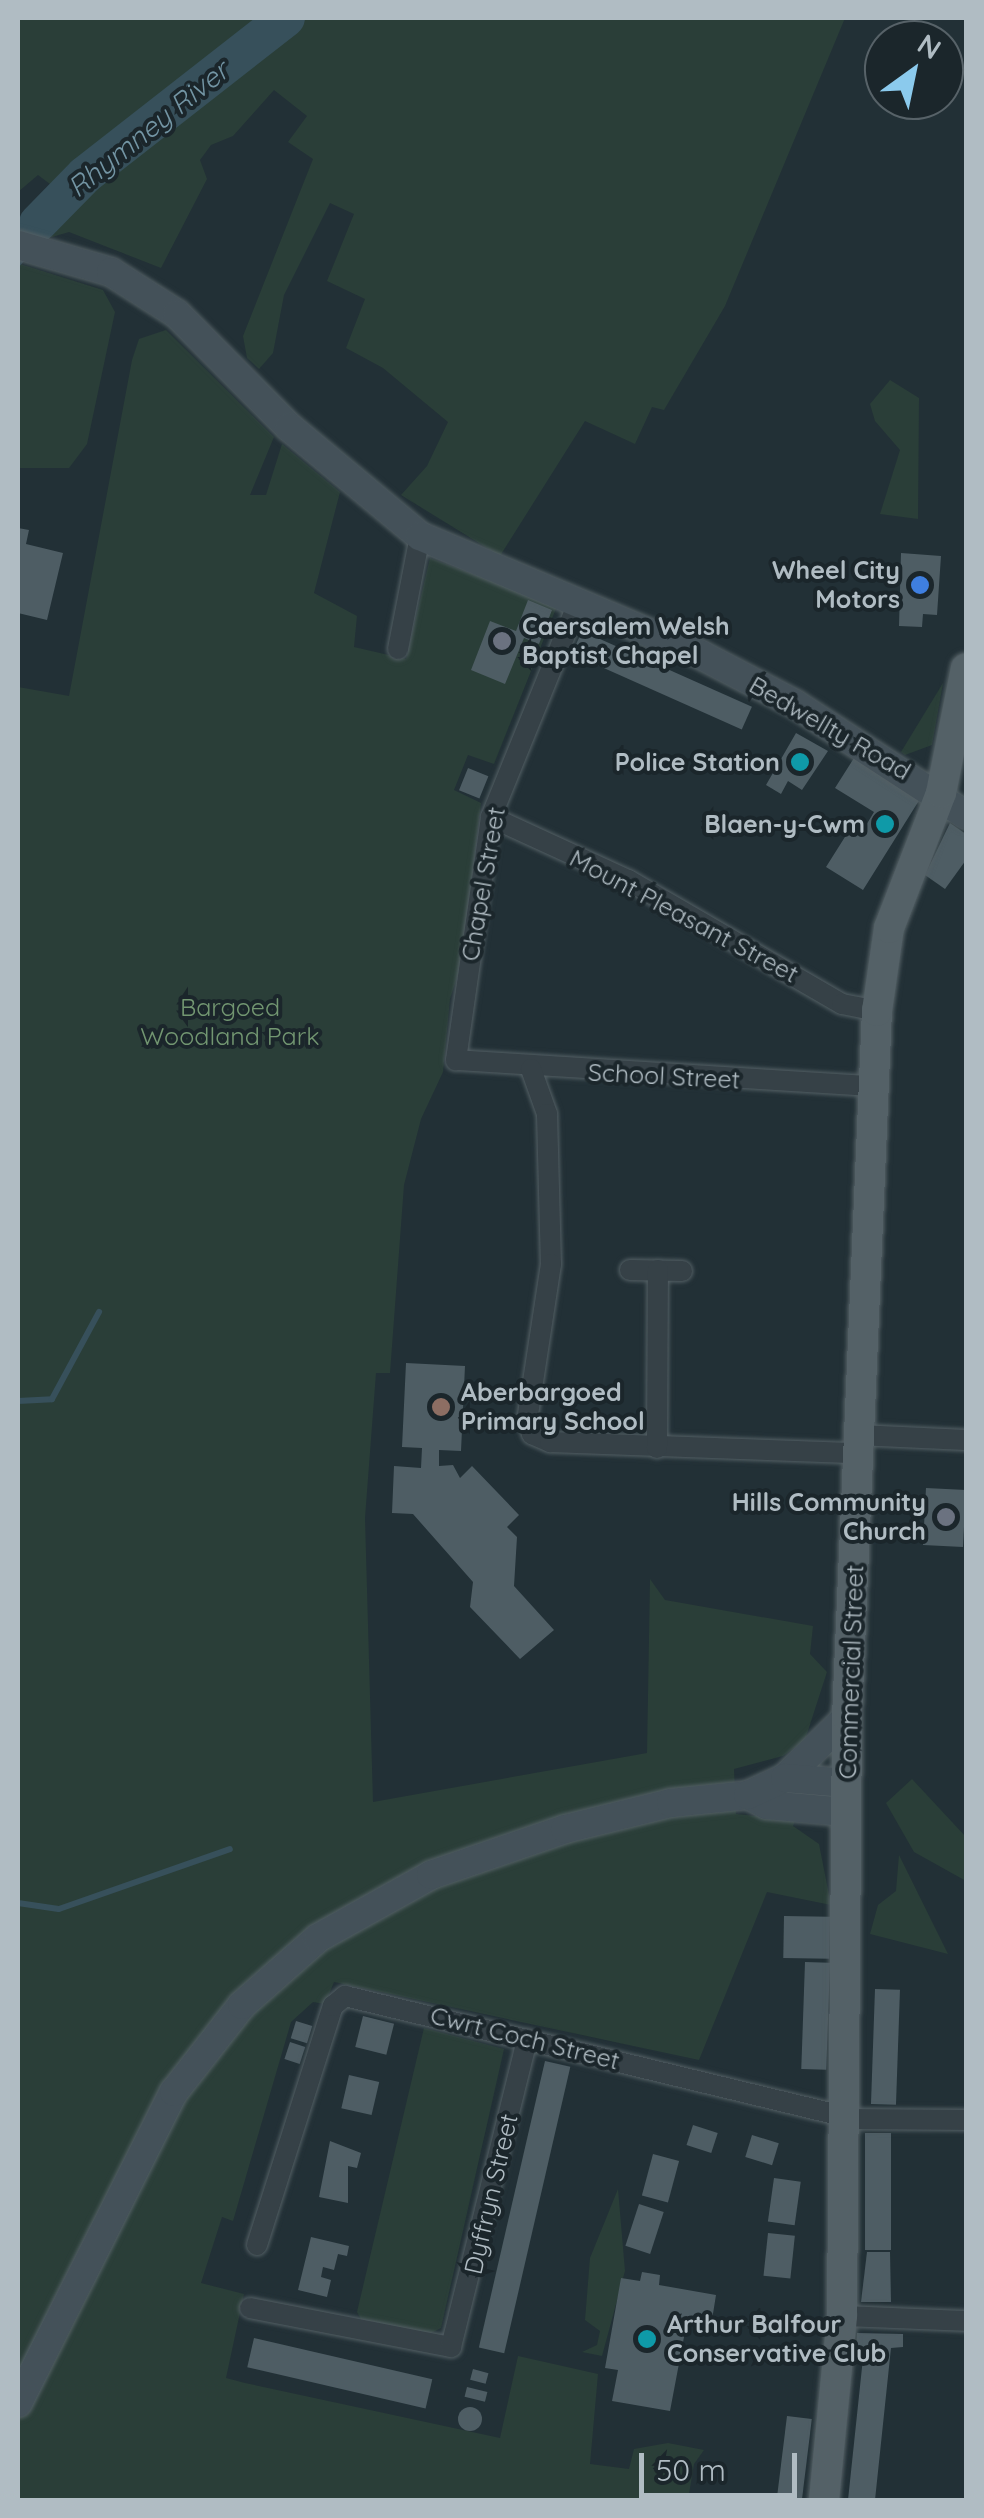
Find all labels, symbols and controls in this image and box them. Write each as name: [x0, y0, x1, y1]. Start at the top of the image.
north arrow: [864, 20, 964, 120]
text: N: [911, 26, 948, 66]
water label: Rhymney River: [61, 54, 235, 204]
place label: Wheel City Motors: [772, 556, 900, 615]
marker: Wheel City Motors: [909, 574, 931, 596]
place label: Caersalem Welsh Baptist Chapel: [522, 612, 730, 671]
marker: Caersalem Welsh Baptist Chapel: [491, 630, 513, 652]
street label: Bedwellty Road: [744, 670, 916, 786]
place label: Police Station: [615, 747, 780, 777]
marker: Police Station: [789, 751, 811, 773]
street label: Chapel Street: [455, 805, 511, 963]
place label: Blaen-y-Cwm: [704, 809, 865, 839]
marker: Blaen-y-Cwm: [874, 813, 896, 835]
street label: Mount Pleasant Street: [565, 843, 803, 989]
park label: Bargoed Woodland Park: [140, 993, 320, 1052]
street label: School Street: [587, 1057, 741, 1095]
place label: Aberbargoed Primary School: [461, 1378, 645, 1437]
marker: Aberbargoed Primary School: [430, 1396, 452, 1418]
place label: Hills Community Church: [732, 1488, 926, 1547]
marker: Hills Community Church: [935, 1506, 957, 1528]
street label: Commercial Street: [832, 1564, 870, 1780]
street label: Cwrt Coch Street: [427, 2000, 623, 2076]
street label: Dyffryn Street: [458, 2111, 524, 2277]
place label: Arthur Balfour Conservative Club: [667, 2310, 886, 2369]
marker: Arthur Balfour Conservative Club: [636, 2328, 658, 2350]
scale bar: [644, 2433, 802, 2495]
text: 50 m: [656, 2451, 726, 2489]

